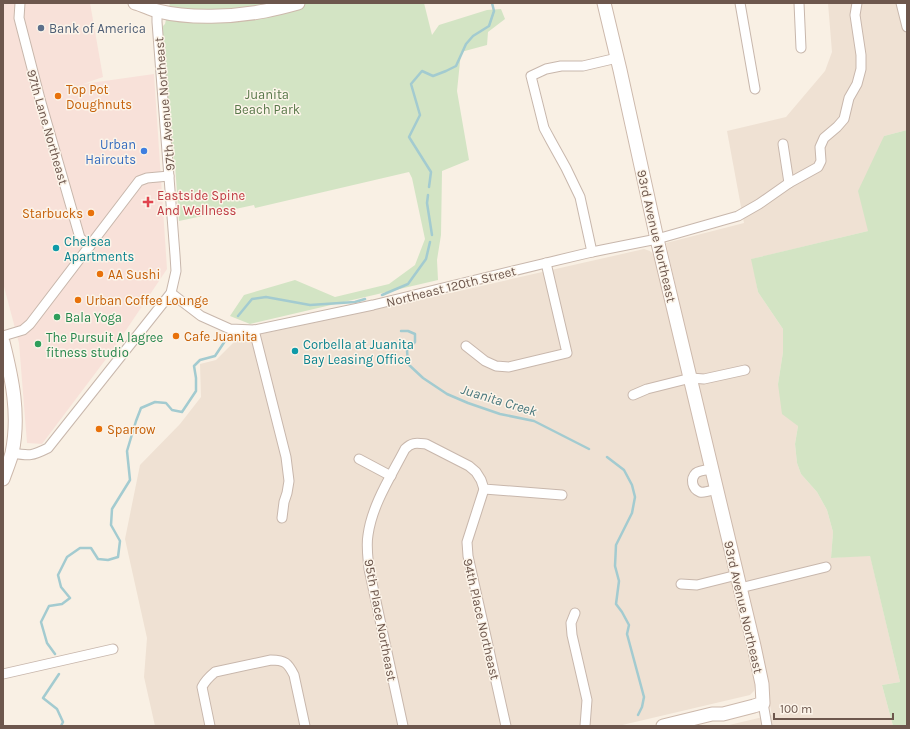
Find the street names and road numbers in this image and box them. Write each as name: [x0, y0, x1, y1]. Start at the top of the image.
street label: 97th Avenue Northeast: [151, 36, 178, 172]
street label: 97th Lane Northeast: [24, 68, 71, 187]
street label: 93rd Avenue Northeast: [634, 168, 679, 304]
street label: Northeast 120th Street: [385, 263, 518, 310]
street label: 93rd Avenue Northeast: [721, 539, 766, 675]
street label: 94th Place Northeast: [460, 557, 503, 681]
street label: 95th Place Northeast: [361, 558, 400, 683]

